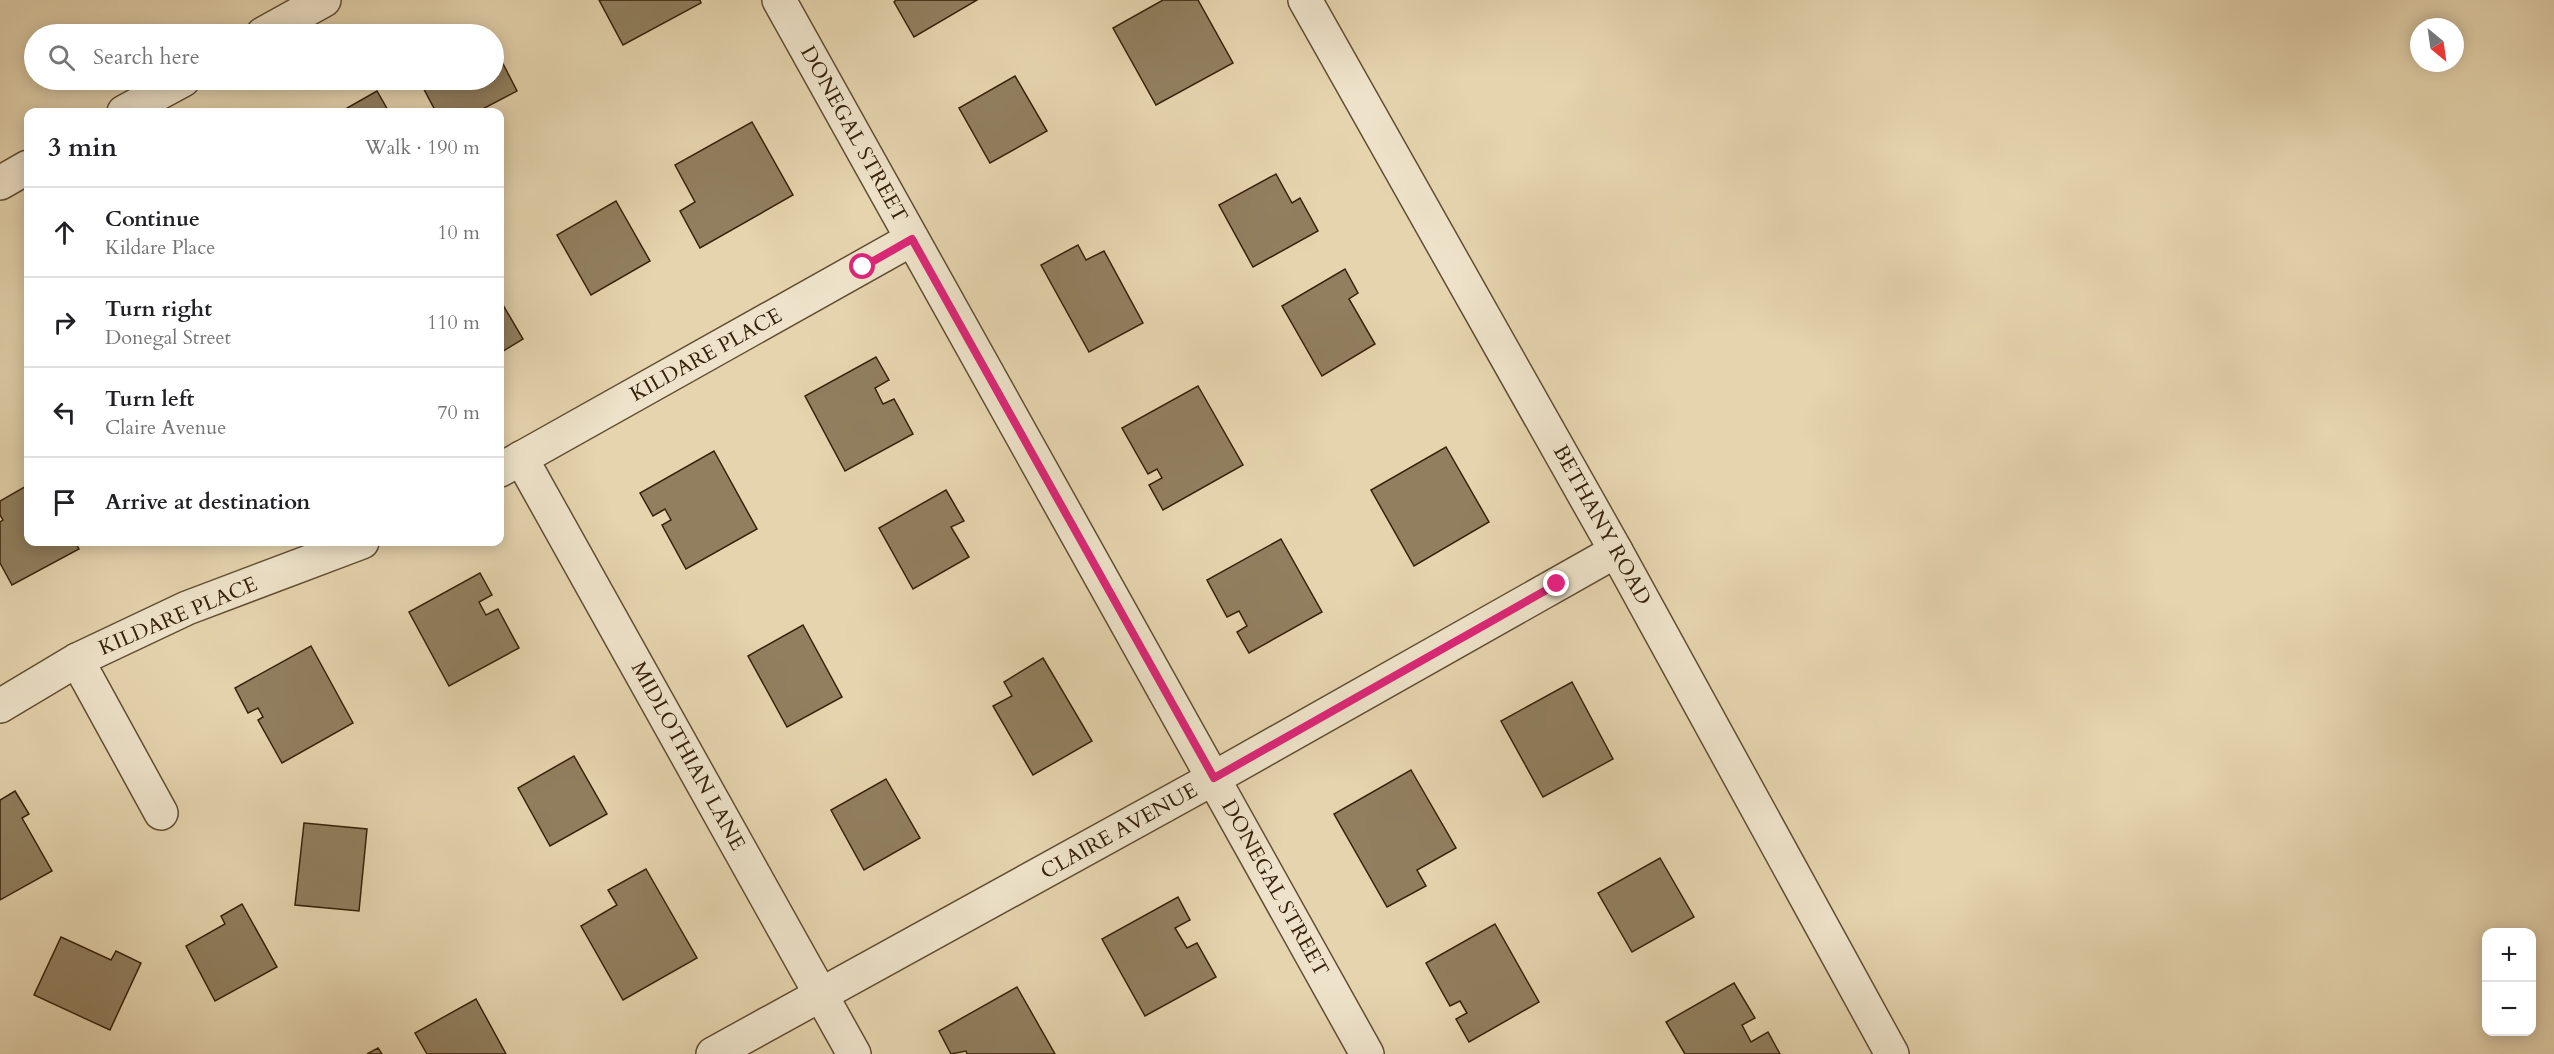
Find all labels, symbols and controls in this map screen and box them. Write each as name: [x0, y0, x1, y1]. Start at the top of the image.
north arrow: [2410, 18, 2464, 72]
search box: [24, 24, 504, 90]
street label: DONEGAL STREET: [793, 40, 915, 228]
icon: search: [45, 41, 78, 74]
text: Search here: [93, 42, 200, 72]
text: 3 min: [48, 130, 117, 165]
text: Walk · 190 m: [365, 134, 480, 161]
text: Continue: [105, 204, 200, 234]
icon: ahead: [48, 216, 81, 249]
text: 10 m: [437, 219, 480, 246]
text: Kildare Place: [105, 234, 215, 261]
route start: [849, 253, 875, 279]
text: Turn right: [105, 294, 212, 324]
street label: KILDARE PLACE: [625, 301, 787, 409]
icon: right: [48, 306, 81, 339]
text: 110 m: [427, 309, 480, 336]
text: Donegal Street: [105, 324, 231, 351]
text: Turn left: [105, 384, 194, 414]
icon: left: [48, 396, 81, 429]
text: 70 m: [437, 399, 480, 426]
text: Claire Avenue: [105, 414, 226, 441]
street label: BETHANY ROAD: [1546, 440, 1658, 610]
icon: arrive: [48, 486, 81, 519]
text: Arrive at destination: [105, 487, 310, 517]
street label: KILDARE PLACE: [94, 569, 262, 663]
route end: [1543, 570, 1569, 596]
street label: MIDLOTHIAN LANE: [624, 656, 752, 856]
street label: CLAIRE AVENUE: [1035, 776, 1203, 886]
street label: DONEGAL STREET: [1214, 794, 1336, 982]
map controls: [2482, 928, 2536, 1036]
button: +: [2482, 928, 2536, 982]
button: −: [2482, 982, 2536, 1036]

